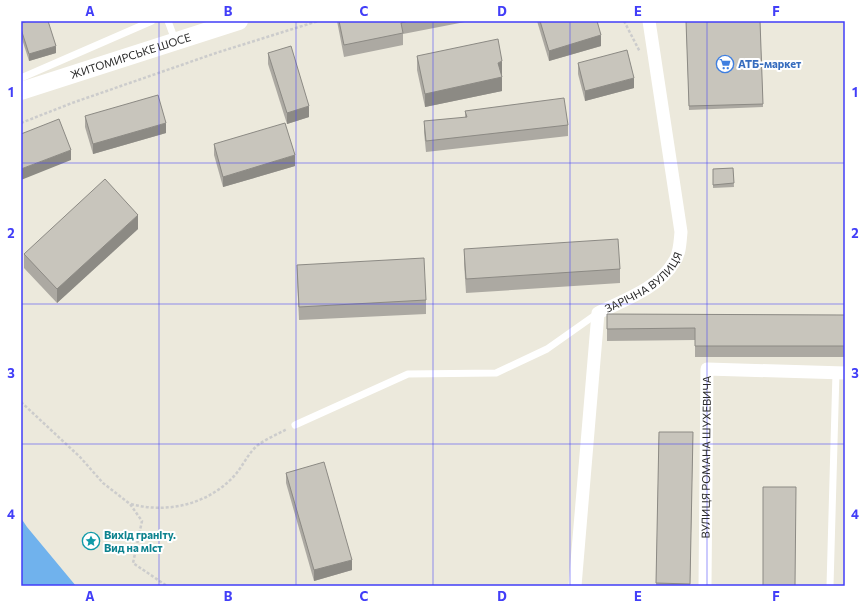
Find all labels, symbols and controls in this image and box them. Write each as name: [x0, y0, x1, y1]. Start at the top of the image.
text: A: [85, 3, 95, 19]
text: B: [224, 3, 233, 19]
text: C: [360, 3, 369, 19]
text: D: [497, 3, 507, 19]
text: E: [634, 3, 642, 19]
text: F: [772, 3, 780, 19]
street label: ЖИТОМИРСЬКЕ ШОСЕ: [68, 30, 192, 81]
supermarket icon: АТБ-маркет: [715, 54, 735, 74]
place label: АТБ-маркет: [738, 57, 802, 70]
text: 1: [8, 84, 14, 100]
text: 1: [852, 84, 858, 100]
text: 2: [7, 225, 15, 241]
text: 2: [851, 225, 859, 241]
street label: ЗАРІЧНА ВУЛИЦЯ: [603, 250, 684, 315]
text: 3: [7, 365, 15, 381]
text: 3: [851, 365, 859, 381]
street label: ВУЛИЦЯ РОМАНА ШУХЕВИЧА: [698, 375, 713, 539]
text: 4: [7, 506, 15, 522]
text: 4: [851, 506, 859, 522]
place label: Вихід граніту. Вид на міст: [104, 528, 176, 554]
place icon: Вихід граніту. Вид на міст: [81, 531, 101, 551]
text: A: [85, 588, 95, 604]
text: B: [224, 588, 233, 604]
text: C: [360, 588, 369, 604]
text: D: [497, 588, 507, 604]
text: E: [634, 588, 642, 604]
text: F: [772, 588, 780, 604]

